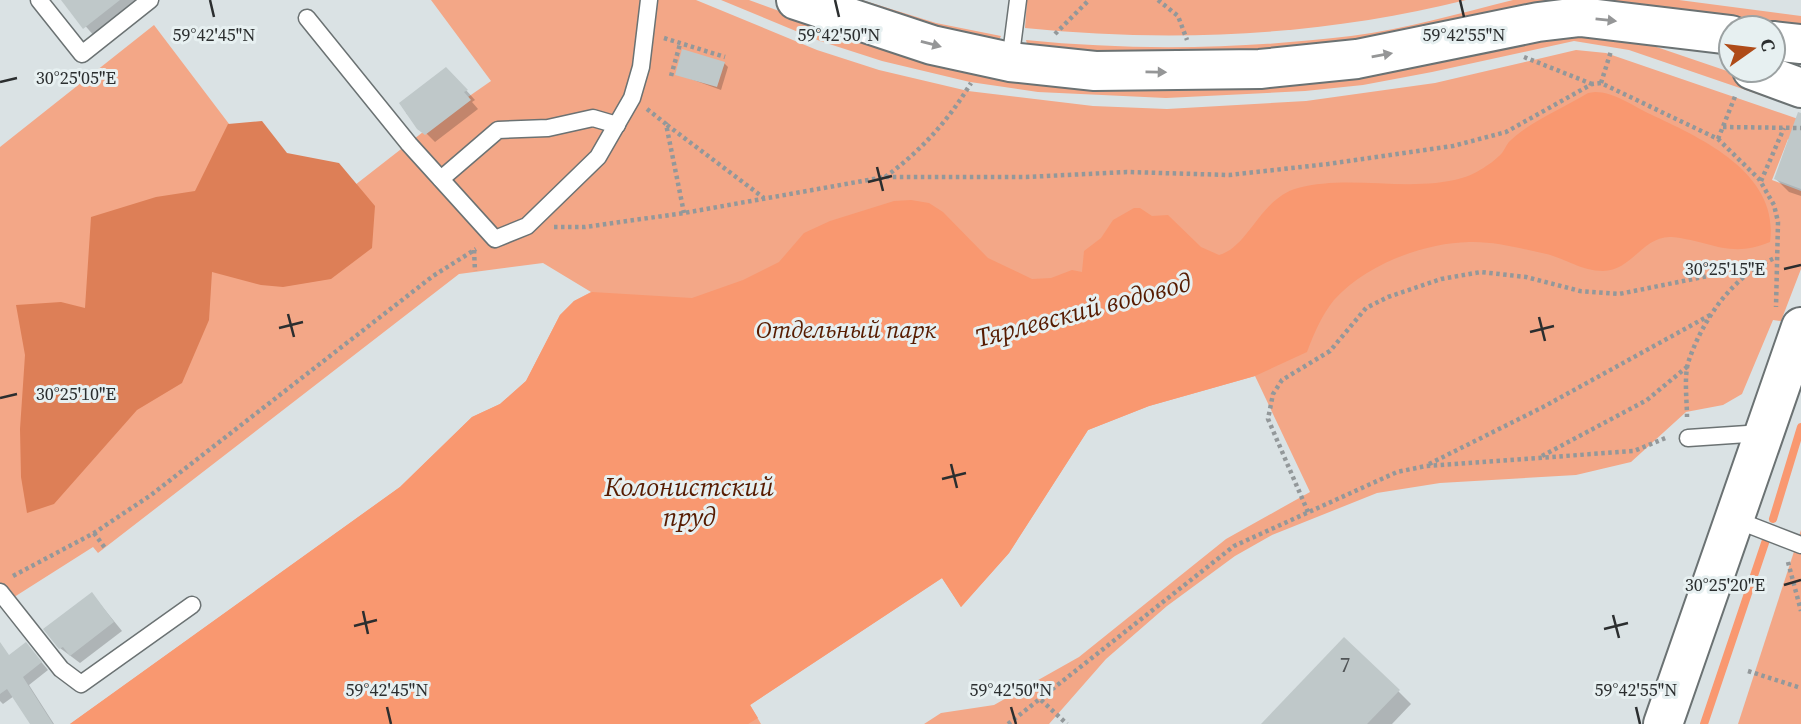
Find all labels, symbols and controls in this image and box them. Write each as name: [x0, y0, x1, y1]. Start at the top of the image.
one-way arrow: [1595, 14, 1617, 25]
north arrow: [1717, 14, 1787, 84]
text: 59°42'45"N: [173, 22, 255, 47]
text: 59°42'50"N: [798, 22, 880, 47]
text: 59°42'55"N: [1423, 22, 1505, 47]
text: С: [1754, 36, 1783, 54]
one-way arrow: [921, 39, 942, 49]
one-way arrow: [1371, 49, 1393, 60]
text: 30°25'05"E: [36, 65, 116, 90]
one-way arrow: [1145, 66, 1167, 77]
text: 30°25'15"E: [1685, 256, 1765, 281]
water label: Тярлевский водовод: [971, 264, 1195, 356]
park label: Отдельный парк: [756, 313, 936, 346]
text: 30°25'10"E: [36, 381, 116, 406]
water label: Колонистский пруд: [603, 469, 774, 535]
text: 30°25'20"E: [1685, 572, 1765, 597]
house number: 7: [1340, 650, 1350, 679]
text: 59°42'45"N: [346, 677, 428, 702]
text: 59°42'50"N: [970, 677, 1052, 702]
text: 59°42'55"N: [1595, 677, 1677, 702]

